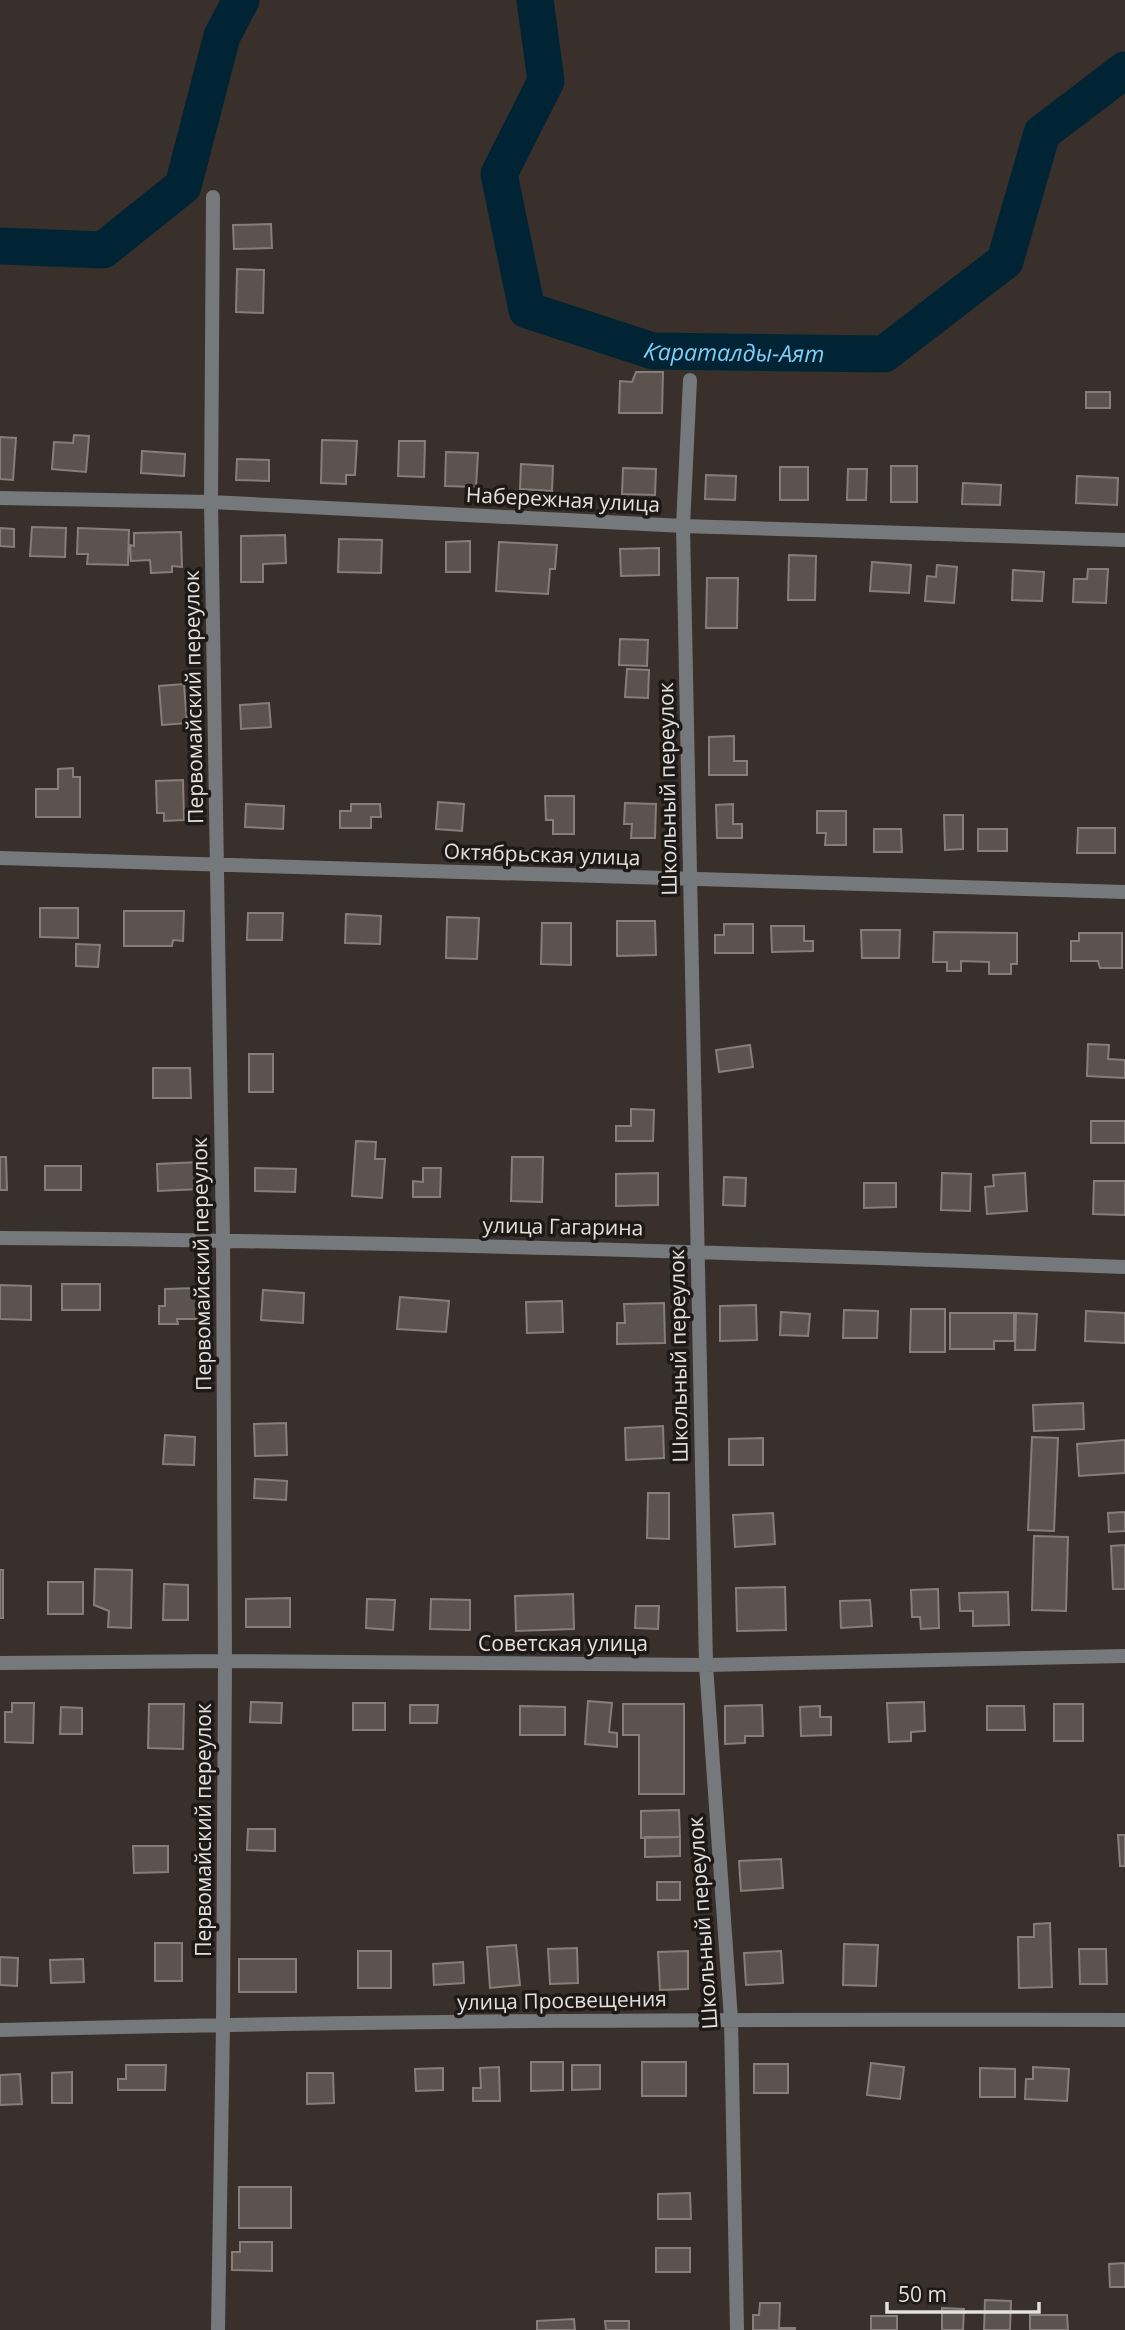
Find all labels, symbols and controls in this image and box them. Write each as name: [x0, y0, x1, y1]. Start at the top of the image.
water label: Караталды-Аят: [640, 333, 825, 369]
street label: Набережная улица: [465, 480, 661, 518]
street label: Первомайский переулок: [177, 570, 209, 824]
street label: Школьный переулок: [651, 682, 683, 896]
street label: Октябрьская улица: [443, 837, 641, 871]
street label: Первомайский переулок: [185, 1137, 217, 1391]
street label: улица Гагарина: [482, 1211, 644, 1241]
street label: Школьный переулок: [662, 1249, 694, 1463]
street label: Советская улица: [478, 1629, 648, 1657]
street label: Первомайский переулок: [189, 1703, 217, 1957]
street label: Школьный переулок: [681, 1816, 723, 2030]
street label: улица Просвещения: [457, 1984, 667, 2016]
scale bar: [887, 2270, 1039, 2314]
text: 50 m: [898, 2280, 947, 2308]

